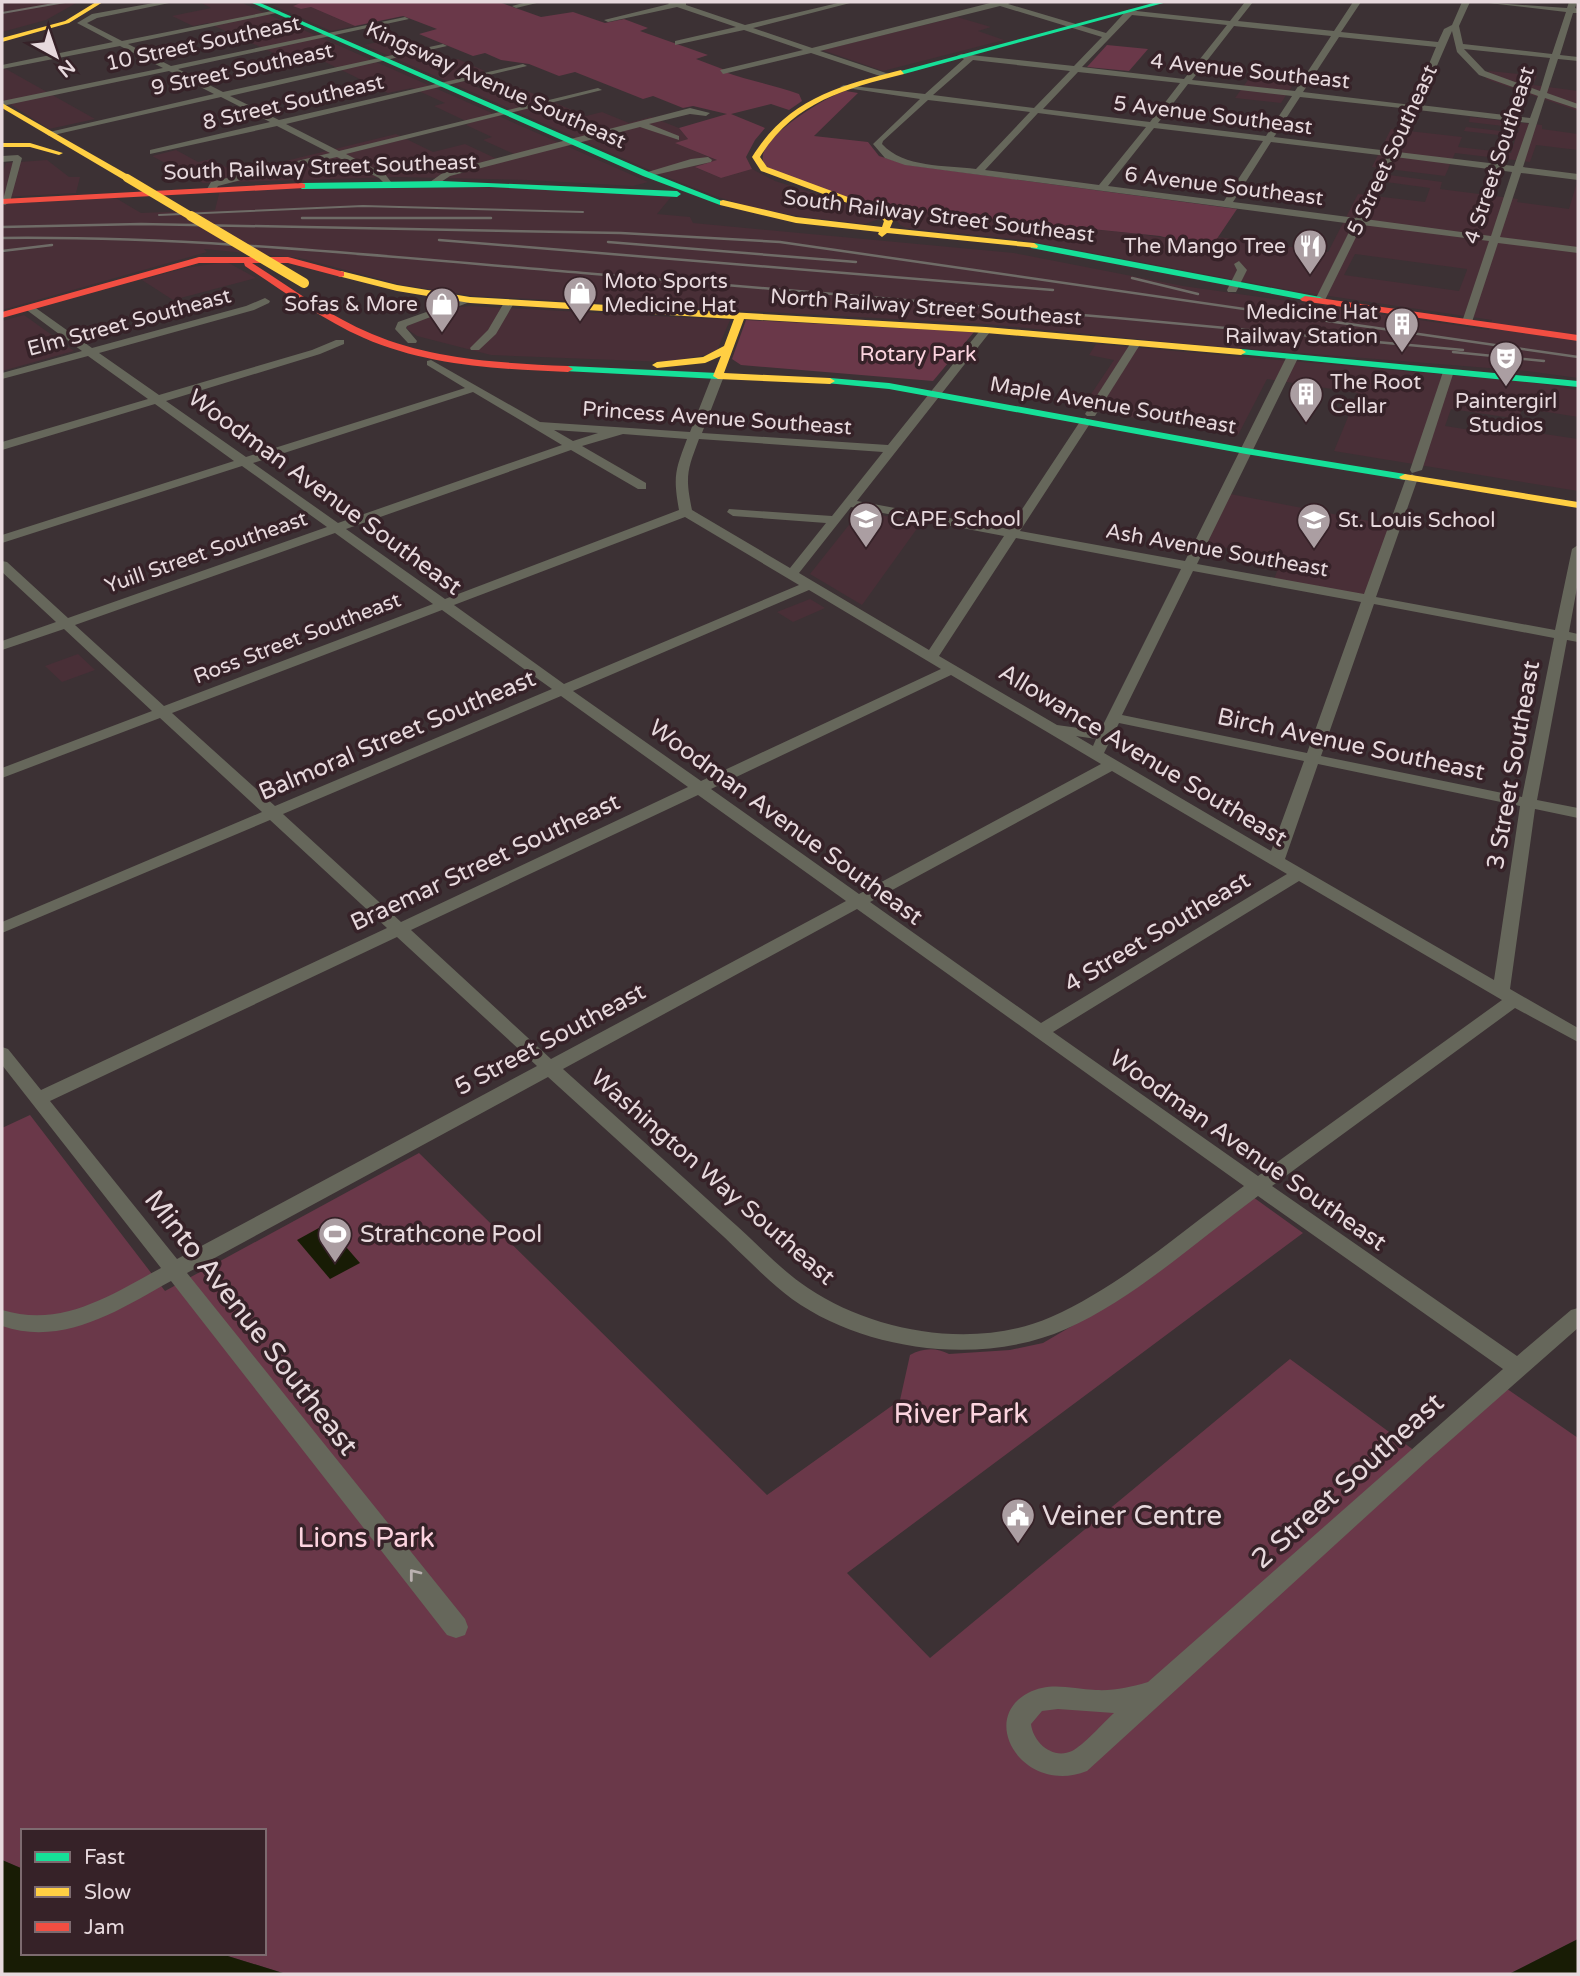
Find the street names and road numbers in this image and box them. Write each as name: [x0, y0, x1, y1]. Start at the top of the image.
street label: 10 Street Southeast: [104, 11, 303, 76]
street label: Kingsway Avenue Southeast: [362, 17, 630, 154]
street label: 9 Street Southeast: [149, 38, 335, 101]
street label: 4 Avenue Southeast: [1149, 49, 1351, 94]
street label: 5 Street Southeast: [1342, 61, 1443, 239]
street label: 4 Street Southeast: [1459, 63, 1540, 247]
street label: 8 Street Southeast: [200, 69, 386, 135]
street label: 5 Avenue Southeast: [1112, 91, 1314, 140]
street label: South Railway Street Southeast: [163, 150, 477, 185]
street label: 6 Avenue Southeast: [1123, 162, 1325, 211]
street label: South Railway Street Southeast: [782, 185, 1096, 248]
street label: Elm Street Southeast: [25, 283, 234, 362]
street label: North Railway Street Southeast: [769, 284, 1083, 331]
street label: Maple Avenue Southeast: [988, 372, 1238, 439]
street label: Woodman Avenue Southeast: [182, 383, 467, 602]
street label: Princess Avenue Southeast: [581, 397, 853, 440]
street label: Yuill Street Southeast: [102, 506, 311, 599]
street label: Ash Avenue Southeast: [1104, 519, 1330, 582]
street label: Ross Street Southeast: [190, 587, 404, 690]
street label: Allowance Avenue Southeast: [993, 658, 1292, 853]
street label: 3 Street Southeast: [1481, 658, 1546, 872]
street label: Balmoral Street Southeast: [254, 664, 540, 807]
street label: Birch Avenue Southeast: [1215, 702, 1487, 787]
street label: Woodman Avenue Southeast: [643, 713, 928, 932]
street label: Braemar Street Southeast: [346, 787, 625, 938]
street label: 4 Street Southeast: [1059, 866, 1255, 999]
street label: 5 Street Southeast: [450, 977, 650, 1102]
street label: Woodman Avenue Southeast: [1104, 1043, 1392, 1257]
street label: Washington Way Southeast: [585, 1063, 841, 1291]
street label: Minto Avenue Southeast: [137, 1183, 366, 1462]
street label: 2 Street Southeast: [1245, 1385, 1451, 1576]

